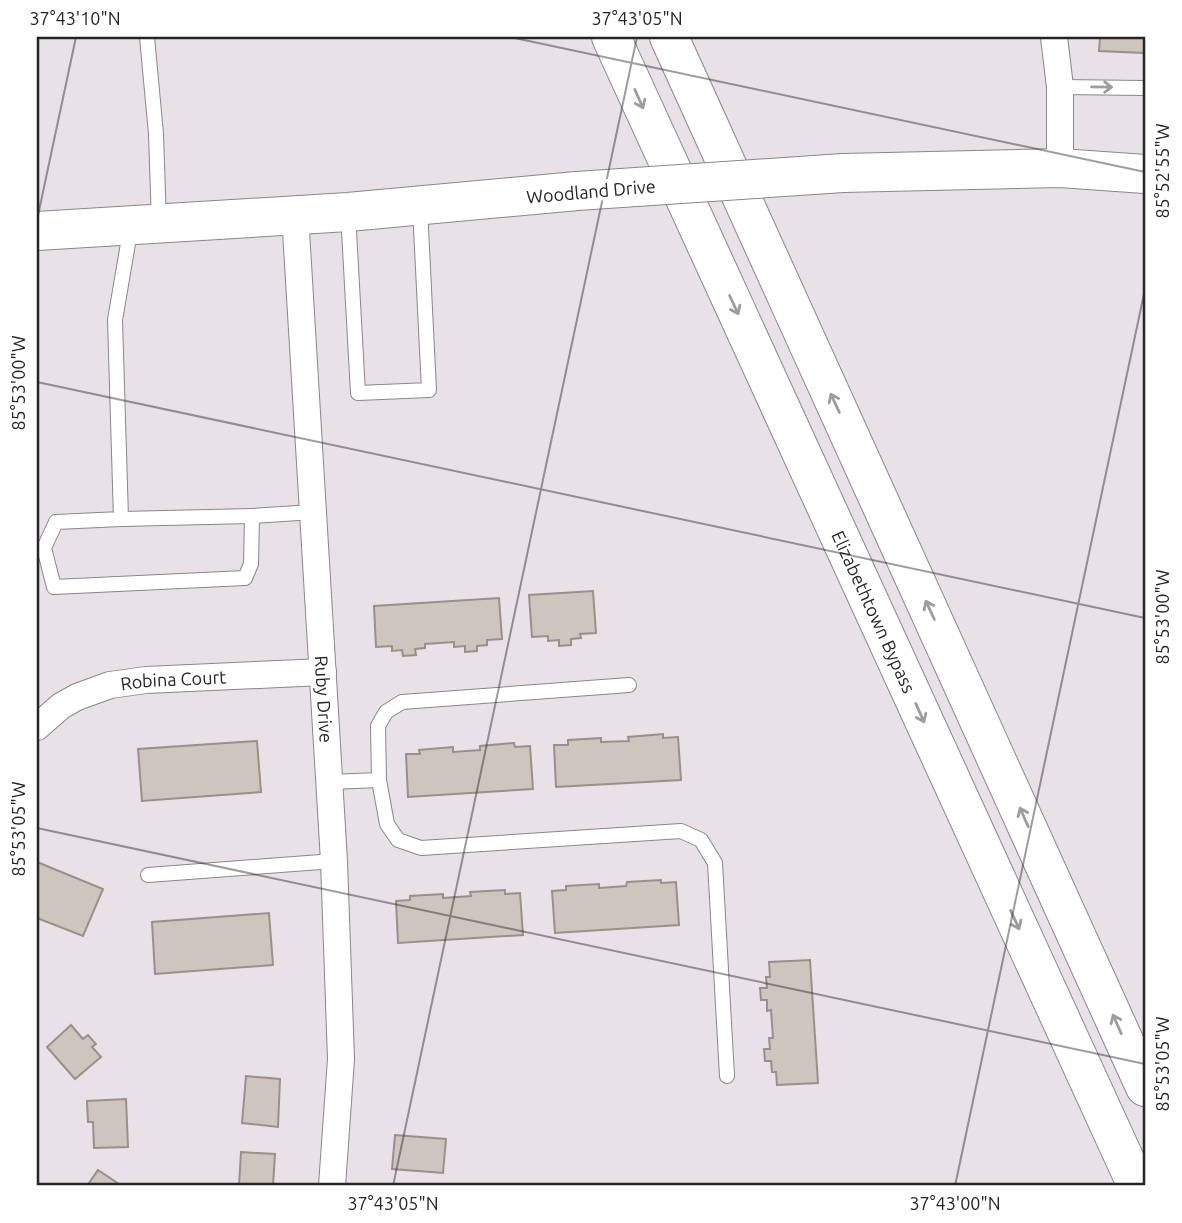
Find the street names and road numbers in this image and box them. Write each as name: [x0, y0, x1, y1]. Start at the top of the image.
street label: Woodland Drive: [526, 175, 656, 207]
street label: Elizabethtown Bypass: [828, 527, 920, 696]
street label: Ruby Drive: [312, 655, 337, 743]
street label: Robina Court: [119, 666, 227, 693]

